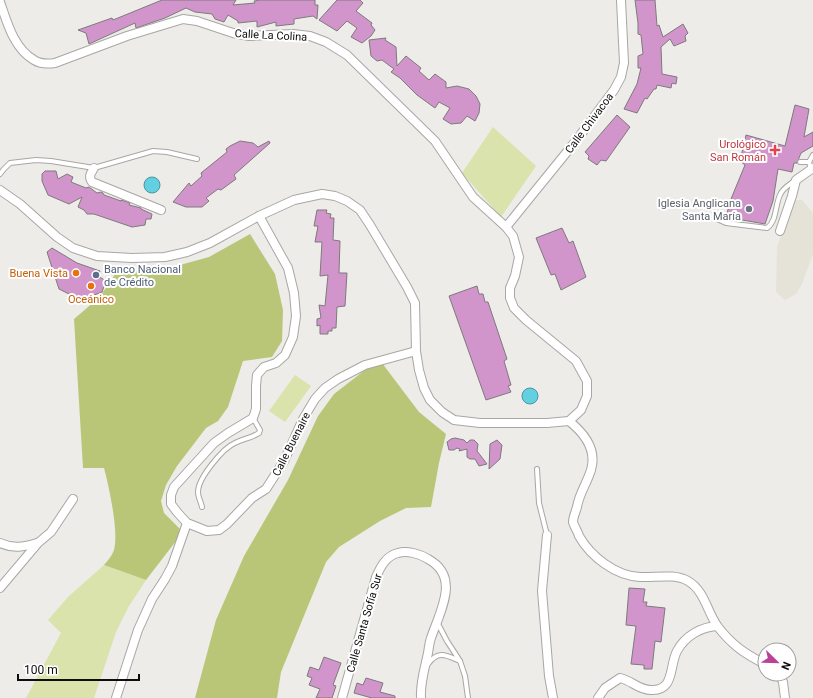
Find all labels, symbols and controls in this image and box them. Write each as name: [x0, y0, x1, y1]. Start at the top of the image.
street label: Calle La Colina: [234, 27, 308, 44]
street label: Calle Chivacoa: [562, 91, 616, 156]
place label: Urológico San Román: [710, 138, 766, 164]
marker: Urológico San Román: [769, 144, 781, 156]
place label: Iglesia Anglicana Santa María: [658, 197, 741, 223]
marker: Iglesia Anglicana Santa María: [744, 204, 754, 214]
place label: Banco Nacional de Crédito: [104, 263, 181, 289]
place label: Buena Vista: [10, 267, 68, 280]
marker: Buena Vista: [71, 268, 81, 278]
marker: Banco Nacional de Crédito: [91, 270, 101, 280]
marker: Oceánico: [86, 281, 96, 291]
place label: Oceánico: [68, 293, 114, 306]
street label: Calle Buenaire: [270, 410, 313, 478]
street label: Calle Santa Sofía Sur: [344, 572, 385, 674]
north arrow: [757, 642, 797, 682]
scale bar: [18, 656, 139, 682]
text: N: [778, 660, 793, 672]
text: 100 m: [24, 663, 58, 677]

